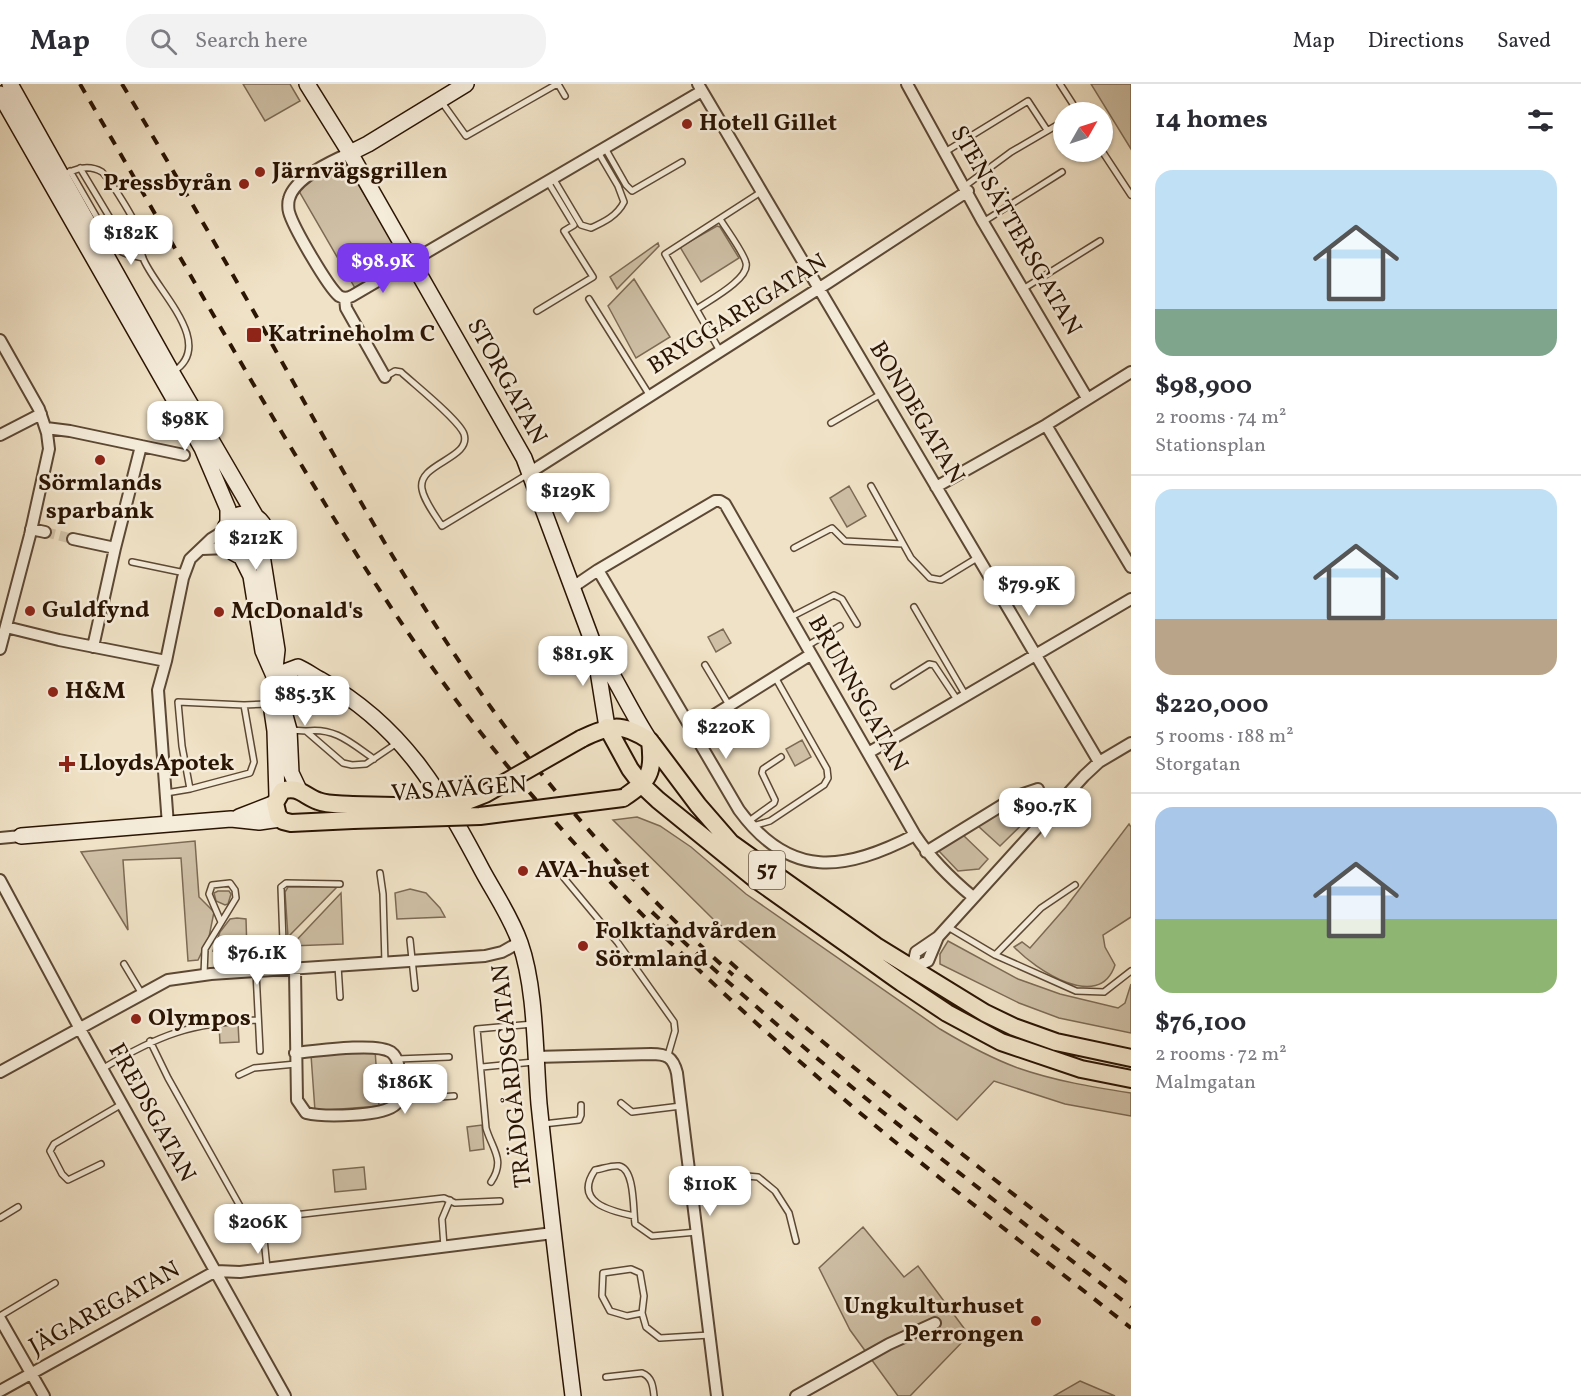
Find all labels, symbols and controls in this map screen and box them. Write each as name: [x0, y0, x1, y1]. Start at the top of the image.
search box: [126, 14, 546, 68]
text: Map: [30, 22, 90, 61]
icon: search: [147, 25, 180, 58]
text: Search here: [195, 26, 308, 57]
text: Map: [1293, 27, 1335, 56]
text: Directions: [1368, 27, 1464, 56]
text: Saved: [1497, 27, 1551, 56]
north arrow: [1053, 102, 1113, 162]
map controls: [1053, 102, 1113, 162]
text: 14 homes: [1155, 102, 1268, 138]
icon: filters: [1524, 104, 1557, 137]
place label: Hotell Gillet: [699, 107, 837, 141]
marker: Hotell Gillet: [680, 117, 694, 131]
street label: STENSÄTTERSGATAN: [941, 120, 1089, 342]
place label: Järnvägsgrillen: [271, 155, 448, 189]
marker: Järnvägsgrillen: [253, 165, 267, 179]
place label: Pressbyrån: [103, 167, 232, 201]
marker: Pressbyrån: [237, 177, 251, 191]
icon: home: [1302, 209, 1410, 317]
pin: $182K: [89, 215, 173, 266]
text: $182K: [104, 220, 158, 248]
pin: $98.9K: [334, 243, 432, 294]
street label: BRYGGAREGATAN: [642, 246, 834, 384]
text: $98.9K: [351, 248, 415, 276]
street label: STORGATAN: [457, 313, 555, 451]
place label: Katrineholm C: [268, 318, 435, 352]
marker: Katrineholm C: [245, 326, 263, 344]
street label: BONDEGATAN: [860, 335, 972, 491]
text: $98,900: [1155, 368, 1252, 404]
pin: $98K: [149, 401, 221, 452]
text: 2 rooms · 74 m²: [1155, 404, 1286, 432]
text: $98K: [161, 406, 209, 434]
text: Stationsplan: [1155, 432, 1266, 460]
marker: Sörmlands sparbank: [93, 453, 107, 467]
place label: Sörmlands sparbank: [38, 467, 162, 529]
pin: $129K: [526, 473, 610, 524]
text: $129K: [540, 478, 596, 506]
pin: $212K: [214, 520, 298, 571]
text: $212K: [229, 525, 283, 553]
icon: home: [1302, 528, 1410, 636]
pin: $79.9K: [980, 566, 1078, 617]
text: $79.9K: [998, 571, 1060, 599]
place label: Guldfynd: [42, 594, 150, 628]
place label: McDonald's: [231, 595, 363, 629]
marker: Guldfynd: [23, 604, 37, 618]
marker: McDonald's: [212, 605, 226, 619]
street label: BRUNNSGATAN: [798, 609, 916, 779]
pin: $81.9K: [534, 636, 632, 687]
text: $81.9K: [552, 641, 614, 669]
place label: H&M: [65, 675, 125, 709]
pin: $85.3K: [256, 676, 354, 727]
text: $85.3K: [274, 681, 336, 709]
marker: H&M: [46, 685, 60, 699]
text: $220,000: [1155, 687, 1269, 723]
pin: $220K: [684, 709, 768, 760]
text: $220K: [697, 714, 755, 742]
text: 5 rooms · 188 m²: [1155, 723, 1294, 751]
place label: LloydsApotek: [79, 747, 235, 781]
text: Storgatan: [1155, 751, 1241, 779]
marker: LloydsApotek: [60, 757, 74, 771]
street label: VASAVÄGEN: [390, 768, 528, 812]
pin: $90.7K: [996, 788, 1094, 839]
text: $90.7K: [1013, 793, 1077, 821]
icon: home: [1302, 846, 1410, 954]
road number: 57: [749, 851, 785, 889]
place label: AVA-huset: [535, 854, 650, 888]
marker: AVA-huset: [516, 864, 530, 878]
place label: Folktandvården Sörmland: [595, 915, 777, 977]
pin: $76.1K: [208, 935, 306, 986]
marker: Folktandvården Sörmland: [576, 939, 590, 953]
text: $76.1K: [227, 940, 287, 968]
street label: TRÄDGÅRDSGATAN: [484, 963, 542, 1189]
place label: Olympos: [148, 1002, 251, 1036]
text: $76,100: [1155, 1005, 1246, 1041]
marker: Olympos: [129, 1012, 143, 1026]
street label: FREDSGATAN: [99, 1037, 203, 1189]
text: 2 rooms · 72 m²: [1155, 1041, 1287, 1069]
pin: $186K: [363, 1064, 447, 1115]
text: $186K: [377, 1069, 433, 1097]
text: Malmgatan: [1155, 1069, 1256, 1097]
pin: $110K: [668, 1166, 752, 1217]
text: $110K: [683, 1171, 737, 1199]
pin: $206K: [216, 1204, 300, 1255]
text: $206K: [228, 1209, 288, 1237]
street label: JÄGAREGATAN: [23, 1253, 187, 1365]
place label: Ungkulturhuset Perrongen: [844, 1290, 1024, 1352]
marker: Ungkulturhuset Perrongen: [1029, 1314, 1043, 1328]

